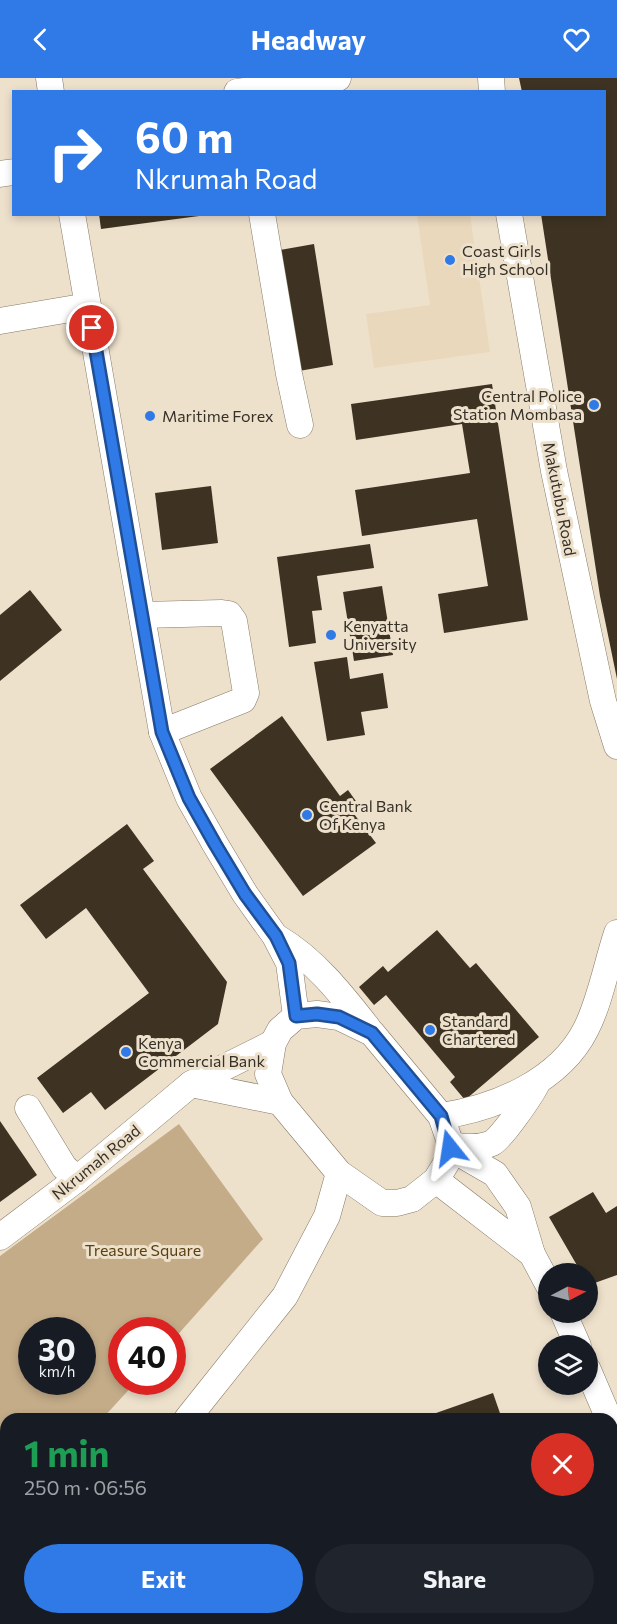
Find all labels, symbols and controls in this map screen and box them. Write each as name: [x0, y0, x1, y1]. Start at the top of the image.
icon: back: [24, 23, 57, 56]
text: Headway: [251, 23, 366, 56]
icon: heart: [560, 23, 593, 56]
text: 60 m: [135, 110, 234, 162]
icon: right: [36, 114, 114, 192]
text: Nkrumah Road: [135, 162, 317, 195]
place label: Coast Girls High School: [462, 241, 549, 278]
marker: Coast Girls High School: [443, 253, 457, 267]
pin: [66, 302, 117, 353]
icon: arrive: [75, 311, 108, 344]
place label: Central Police Station Mombasa: [453, 386, 582, 423]
marker: Central Police Station Mombasa: [587, 398, 601, 412]
place label: Maritime Forex: [162, 406, 274, 425]
marker: Maritime Forex: [143, 409, 157, 423]
street label: Makutubu Road: [540, 440, 581, 557]
place label: Kenyatta University: [343, 616, 417, 653]
marker: Kenyatta University: [324, 628, 338, 642]
place label: Central Bank Of Kenya: [319, 796, 413, 833]
marker: Central Bank Of Kenya: [300, 808, 314, 822]
place label: Standard Chartered: [442, 1011, 516, 1048]
marker: Standard Chartered: [423, 1023, 437, 1037]
place label: Kenya Commercial Bank: [138, 1033, 265, 1070]
marker: Kenya Commercial Bank: [119, 1045, 133, 1059]
position arrow: [418, 1116, 482, 1180]
street label: Nkrumah Road: [48, 1120, 144, 1203]
park label: Treasure Square: [85, 1240, 201, 1259]
north arrow: [538, 1263, 598, 1323]
map controls: [538, 1263, 598, 1395]
speed limit sign: 40: [108, 1317, 186, 1395]
text: 30: [38, 1330, 76, 1367]
button: layers: [538, 1335, 598, 1395]
text: km/h: [39, 1362, 75, 1380]
text: 1 min: [24, 1430, 109, 1474]
button: close: [531, 1433, 594, 1496]
text: 250 m · 06:56: [24, 1475, 147, 1499]
button: Exit: [24, 1544, 303, 1613]
button: Share: [315, 1544, 594, 1613]

